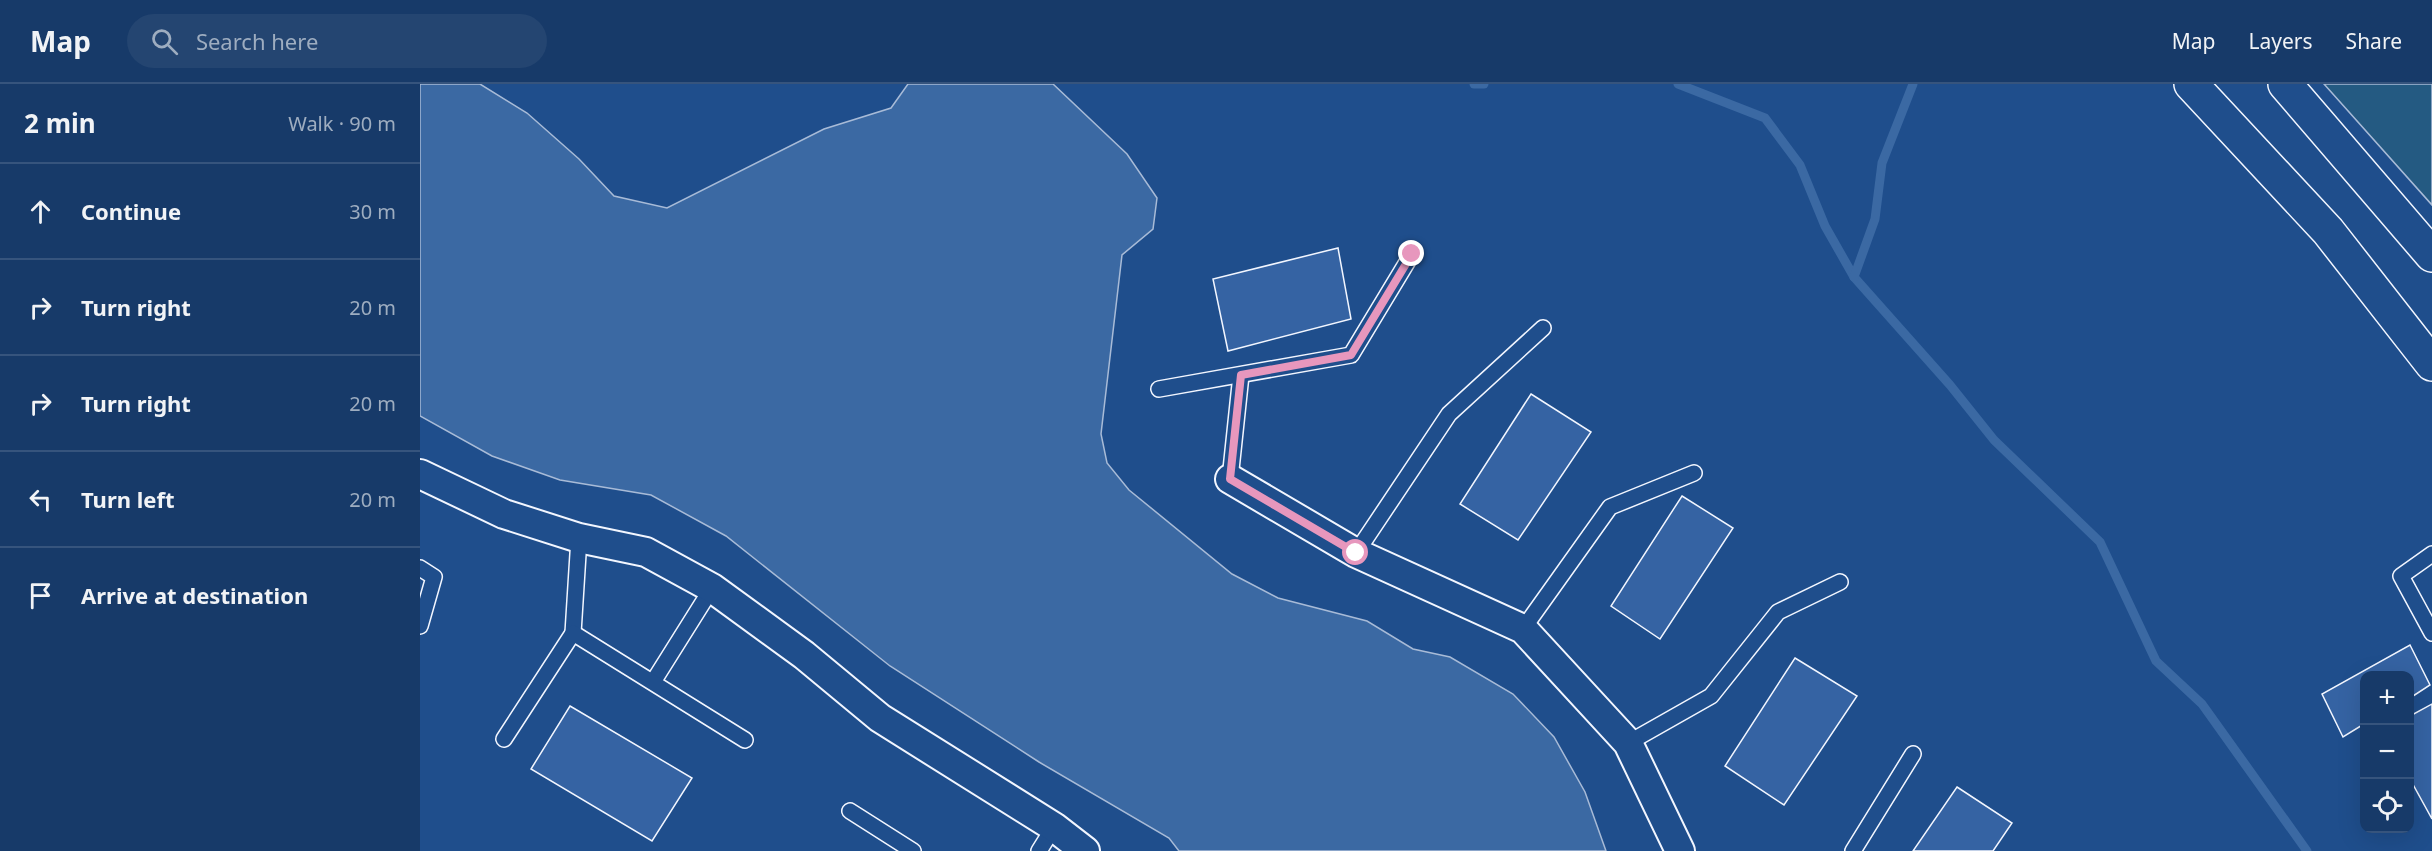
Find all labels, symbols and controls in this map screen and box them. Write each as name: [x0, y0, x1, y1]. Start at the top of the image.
search box: [127, 14, 547, 68]
text: Map: [30, 22, 91, 60]
icon: search: [148, 25, 181, 58]
text: Search here: [196, 26, 318, 56]
text: Map: [2172, 27, 2216, 55]
text: Layers: [2249, 27, 2313, 55]
text: Share: [2346, 27, 2402, 55]
text: 2 min: [24, 105, 96, 141]
text: Walk · 90 m: [288, 110, 396, 137]
icon: ahead: [24, 195, 57, 228]
text: Continue: [81, 196, 181, 226]
text: 30 m: [349, 198, 396, 225]
route end: [1398, 240, 1424, 266]
icon: right: [24, 291, 57, 324]
text: Turn right: [81, 292, 191, 322]
text: 20 m: [349, 294, 396, 321]
icon: right: [24, 387, 57, 420]
text: Turn right: [81, 388, 191, 418]
text: 20 m: [349, 390, 396, 417]
icon: left: [24, 483, 57, 516]
text: Turn left: [81, 484, 175, 514]
text: 20 m: [349, 486, 396, 513]
route start: [1342, 539, 1368, 565]
icon: arrive: [24, 579, 57, 612]
text: Arrive at destination: [81, 580, 308, 610]
map controls: [2360, 671, 2414, 833]
button: +: [2360, 671, 2414, 725]
button: −: [2360, 725, 2414, 779]
button: locate: [2360, 779, 2414, 833]

